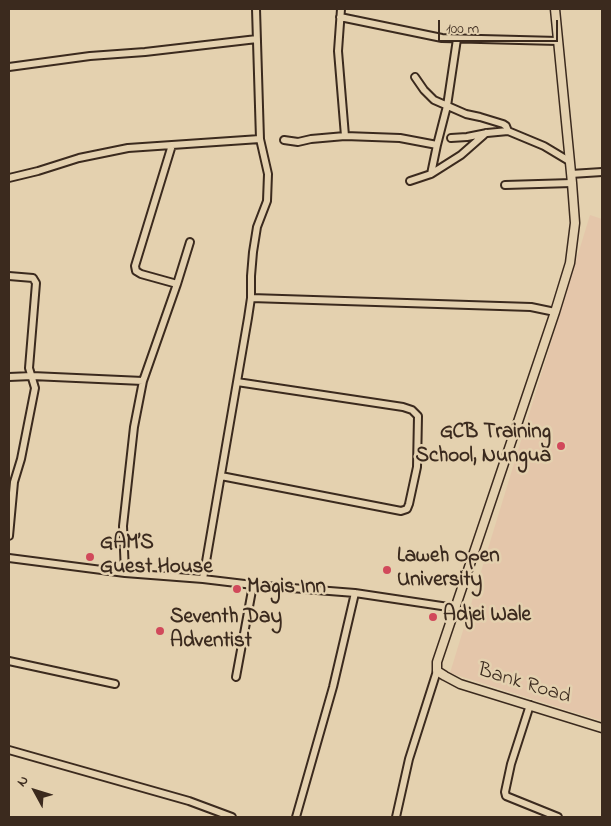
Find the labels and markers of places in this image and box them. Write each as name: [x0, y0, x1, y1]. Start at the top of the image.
place label: GCB Training School, Nungua: [415, 421, 551, 471]
marker: GCB Training School, Nungua: [555, 440, 567, 452]
place label: GAM’S Guest House: [100, 532, 213, 582]
place label: Laweh Open University: [397, 545, 500, 595]
marker: GAM’S Guest House: [84, 551, 96, 563]
marker: Laweh Open University: [381, 564, 393, 576]
place label: Magis Inn: [247, 576, 326, 602]
marker: Magis Inn: [231, 583, 243, 595]
place label: Adjei Wale: [443, 604, 531, 630]
place label: Seventh Day Adventist: [170, 606, 282, 656]
marker: Adjei Wale: [427, 611, 439, 623]
marker: Seventh Day Adventist: [154, 625, 166, 637]

